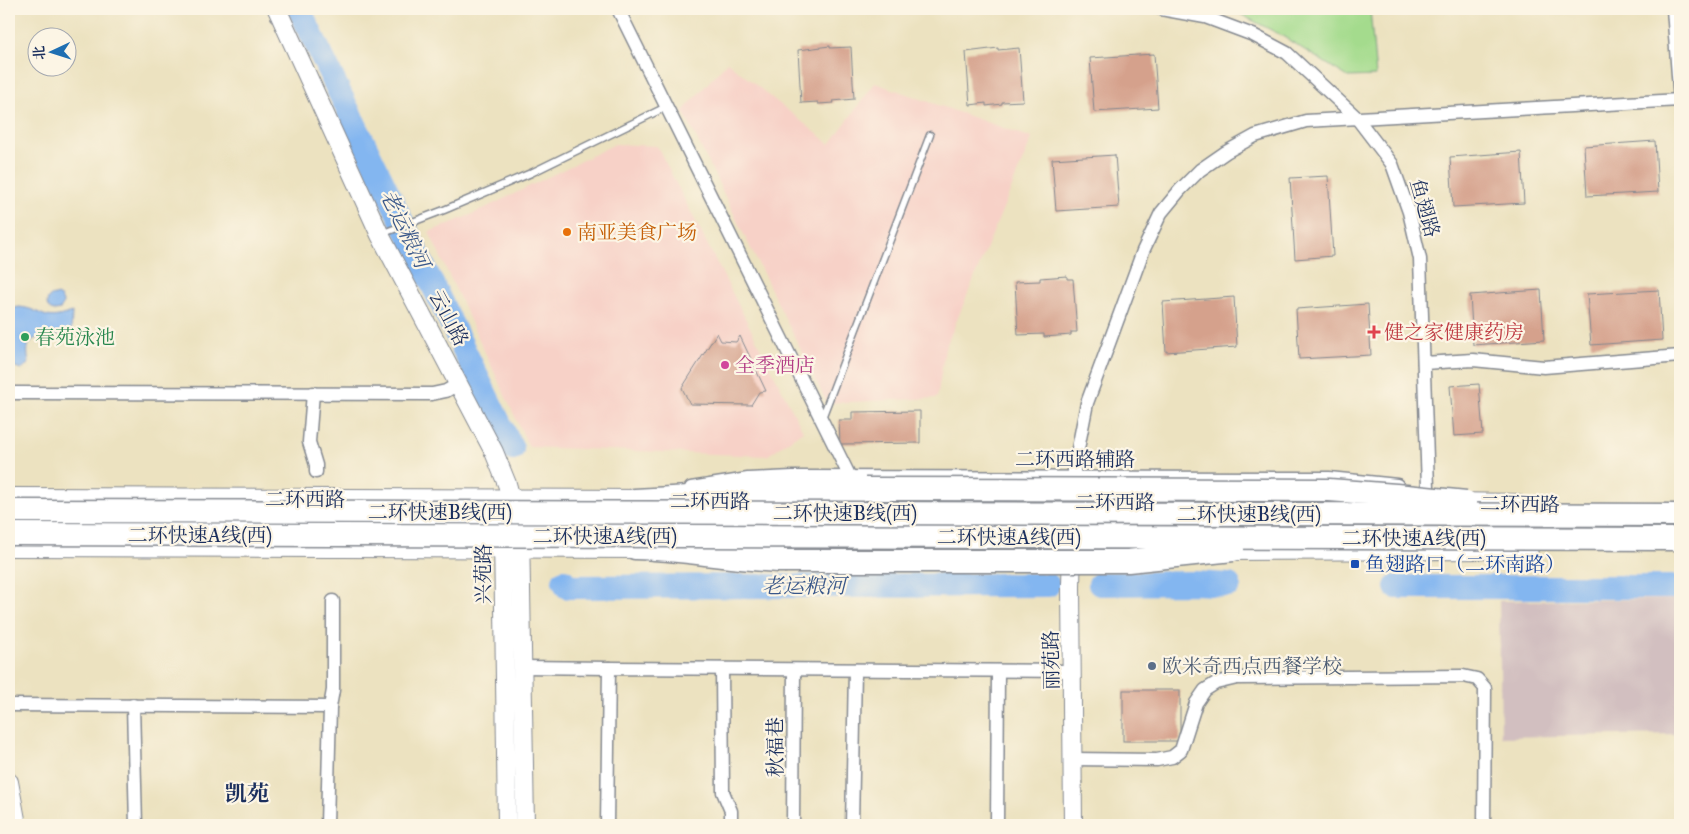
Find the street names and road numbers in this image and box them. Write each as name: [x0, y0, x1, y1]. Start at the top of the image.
street label: 鱼翅路: [1405, 176, 1445, 240]
street label: 云山路: [424, 286, 474, 350]
street label: 二环西路辅路: [1015, 447, 1135, 471]
street label: 二环西路: [265, 487, 345, 511]
street label: 二环西路: [670, 489, 750, 513]
street label: 二环西路: [1075, 490, 1155, 514]
street label: 二环西路: [1480, 491, 1560, 517]
street label: 二环快速B线(西): [368, 500, 512, 525]
street label: 二环快速B线(西): [773, 501, 917, 526]
street label: 二环快速B线(西): [1177, 502, 1321, 527]
street label: 二环快速A线(西): [128, 523, 272, 548]
street label: 二环快速A线(西): [533, 524, 677, 549]
street label: 二环快速A线(西): [937, 525, 1081, 550]
street label: 二环快速A线(西): [1342, 526, 1486, 551]
street label: 兴苑路: [471, 544, 495, 604]
street label: 丽苑路: [1038, 630, 1064, 690]
street label: 秋福巷: [763, 717, 787, 777]

